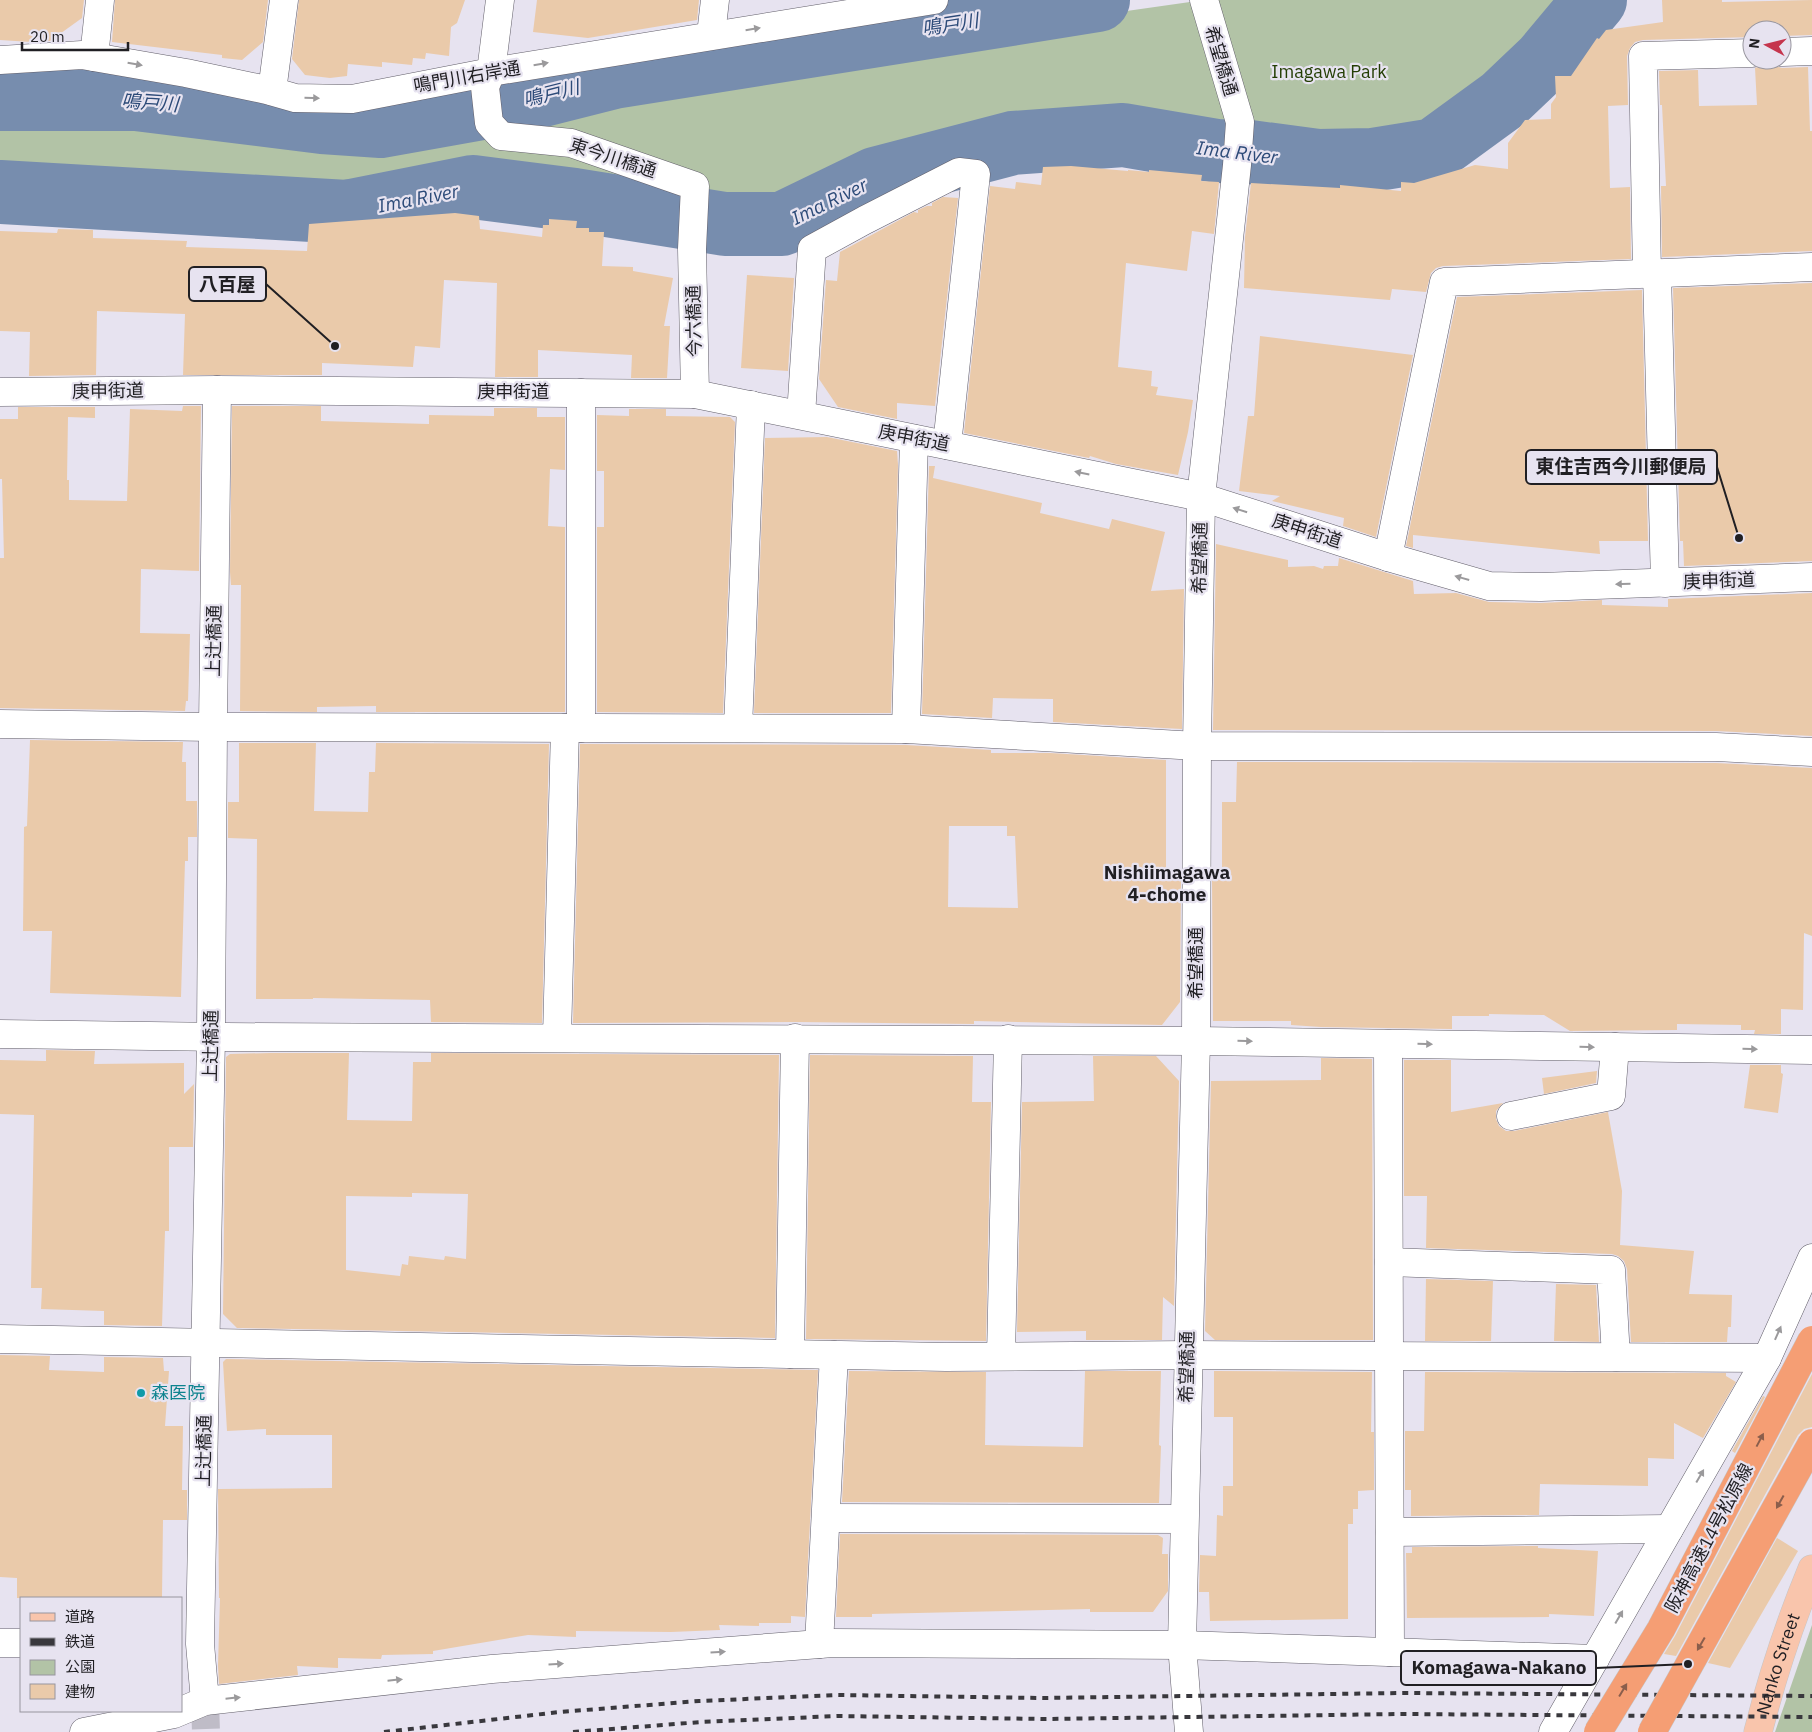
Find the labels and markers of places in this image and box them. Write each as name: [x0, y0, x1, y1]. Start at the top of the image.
callout: 八百屋: [189, 267, 266, 301]
callout: 東住吉西今川郵便局: [1526, 450, 1717, 484]
place label: 森医院: [151, 1381, 205, 1404]
marker: 森医院: [135, 1387, 147, 1399]
callout: Komagawa-Nakano: [1401, 1651, 1596, 1685]

